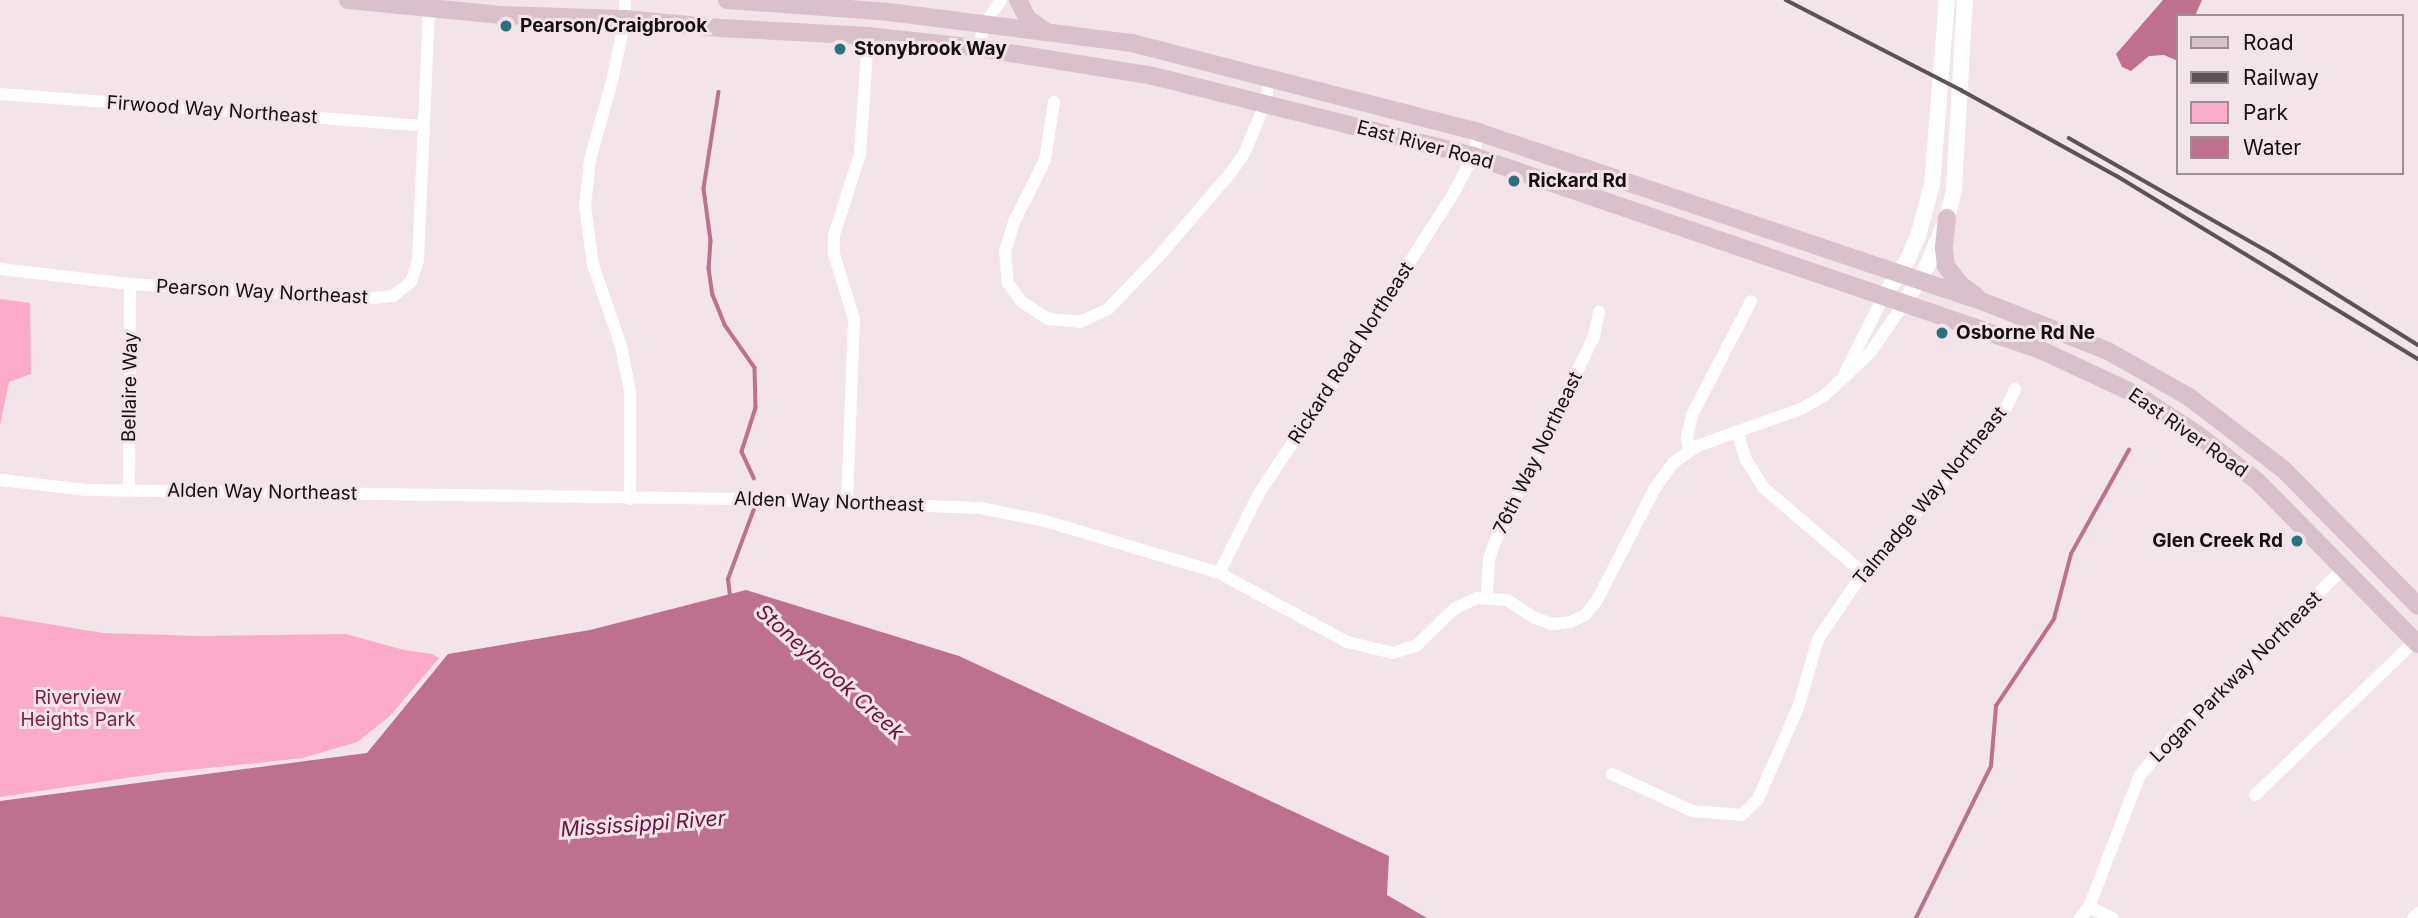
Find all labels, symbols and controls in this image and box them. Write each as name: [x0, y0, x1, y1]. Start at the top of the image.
legend: [2176, 14, 2404, 175]
place label: Pearson/Craigbrook: [520, 15, 707, 37]
marker: Pearson/Craigbrook: [498, 18, 514, 34]
text: Road: [2243, 30, 2294, 55]
place label: Stonybrook Way: [854, 38, 1007, 60]
marker: Stonybrook Way: [832, 41, 848, 57]
text: Railway: [2243, 65, 2319, 90]
street label: Firwood Way Northeast: [106, 91, 318, 129]
text: Park: [2243, 100, 2288, 125]
street label: East River Road: [1354, 116, 1496, 174]
text: Water: [2243, 135, 2301, 160]
place label: Rickard Rd: [1528, 170, 1627, 192]
marker: Rickard Rd: [1506, 173, 1522, 189]
street label: Rickard Road Northeast: [1284, 258, 1418, 448]
street label: Pearson Way Northeast: [156, 275, 368, 309]
place label: Osborne Rd Ne: [1956, 322, 2095, 344]
marker: Osborne Rd Ne: [1934, 325, 1950, 341]
street label: Bellaire Way: [118, 332, 142, 442]
street label: 76th Way Northeast: [1489, 368, 1587, 538]
street label: East River Road: [2124, 383, 2252, 483]
street label: Talmadge Way Northeast: [1849, 402, 2011, 590]
street label: Alden Way Northeast: [167, 479, 357, 505]
street label: Alden Way Northeast: [734, 487, 924, 517]
place label: Glen Creek Rd: [2152, 530, 2283, 552]
marker: Glen Creek Rd: [2289, 533, 2305, 549]
street label: Logan Parkway Northeast: [2146, 587, 2326, 767]
water label: Stoneybrook Creek: [751, 599, 909, 745]
park label: Riverview Heights Park: [21, 687, 135, 731]
water label: Mississippi River: [560, 806, 726, 842]

